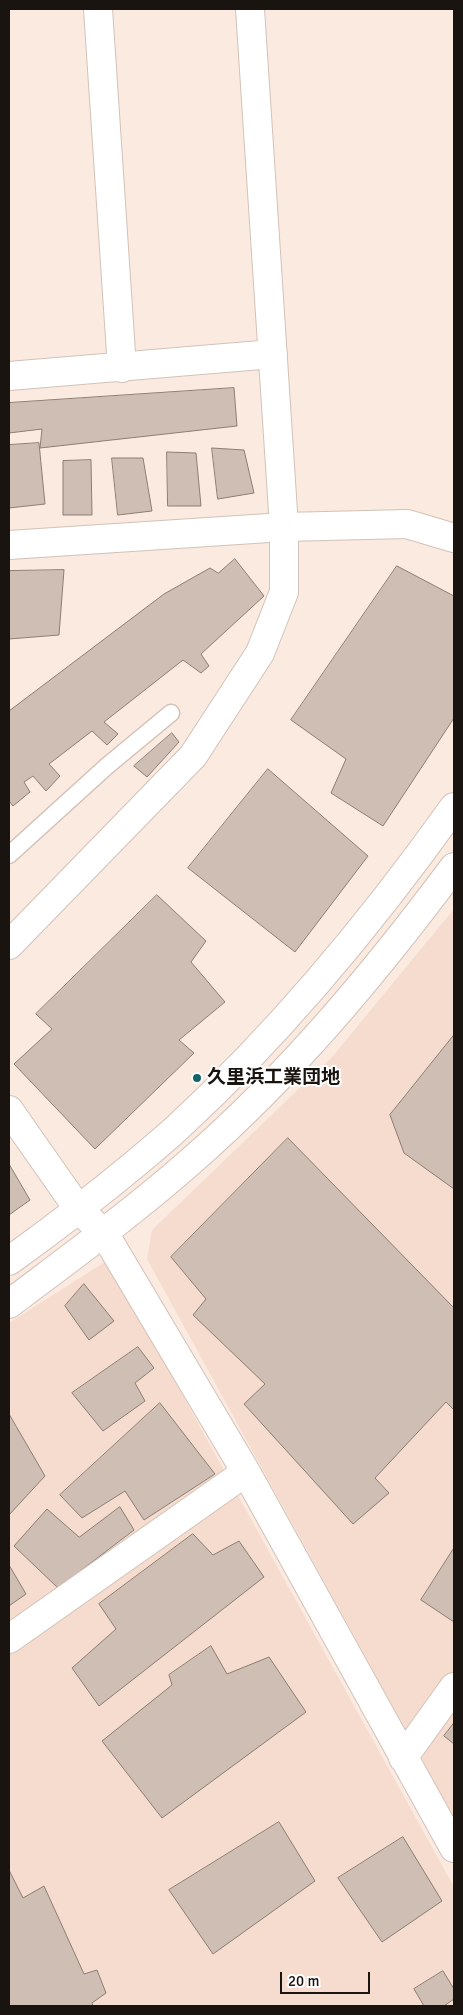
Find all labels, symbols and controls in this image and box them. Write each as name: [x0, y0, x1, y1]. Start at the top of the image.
place label: 久里浜工業団地: [207, 1067, 340, 1089]
marker: 久里浜工業団地: [191, 1072, 203, 1084]
scale bar: [283, 1962, 373, 1994]
text: 20 m: [288, 1972, 319, 1990]

